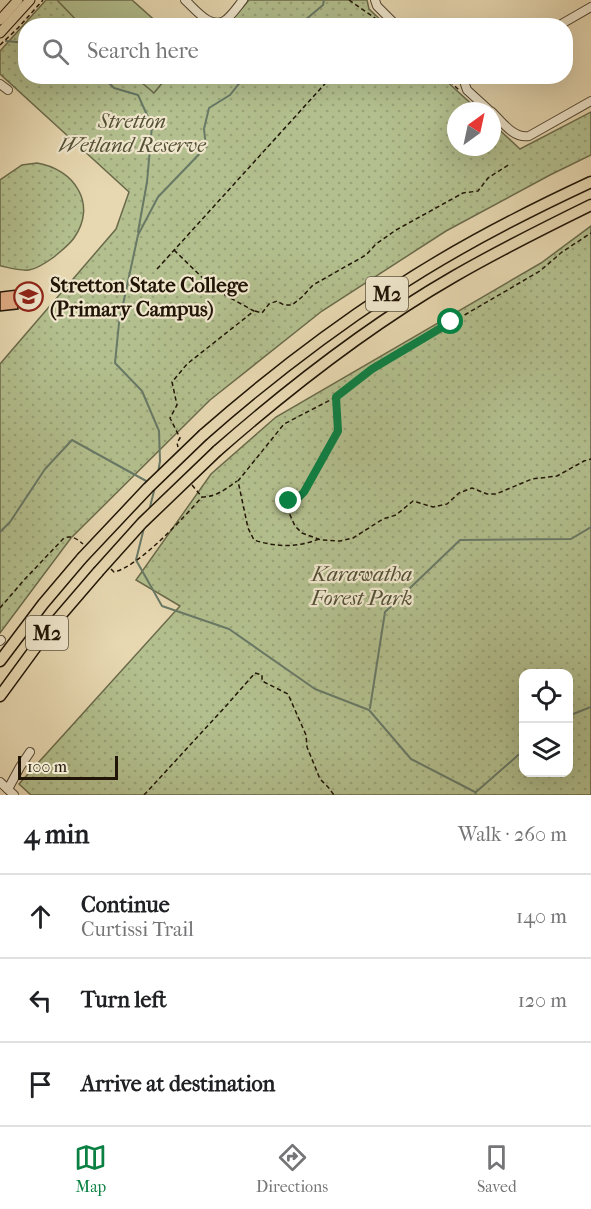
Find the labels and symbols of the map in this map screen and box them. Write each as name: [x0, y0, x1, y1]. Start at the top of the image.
north arrow: [447, 102, 501, 156]
park label: Stretton Wetland Reserve: [58, 109, 206, 157]
place label: Stretton State College (Primary Campus): [50, 273, 249, 321]
road number: M2: [366, 277, 408, 311]
school or university icon: Stretton State College (Primary Campus): [13, 281, 45, 313]
route start: [437, 308, 463, 334]
route end: [275, 487, 301, 513]
park label: Karawatha Forest Park: [310, 562, 413, 610]
road number: M2: [26, 616, 68, 650]
scale bar: [18, 753, 118, 780]

